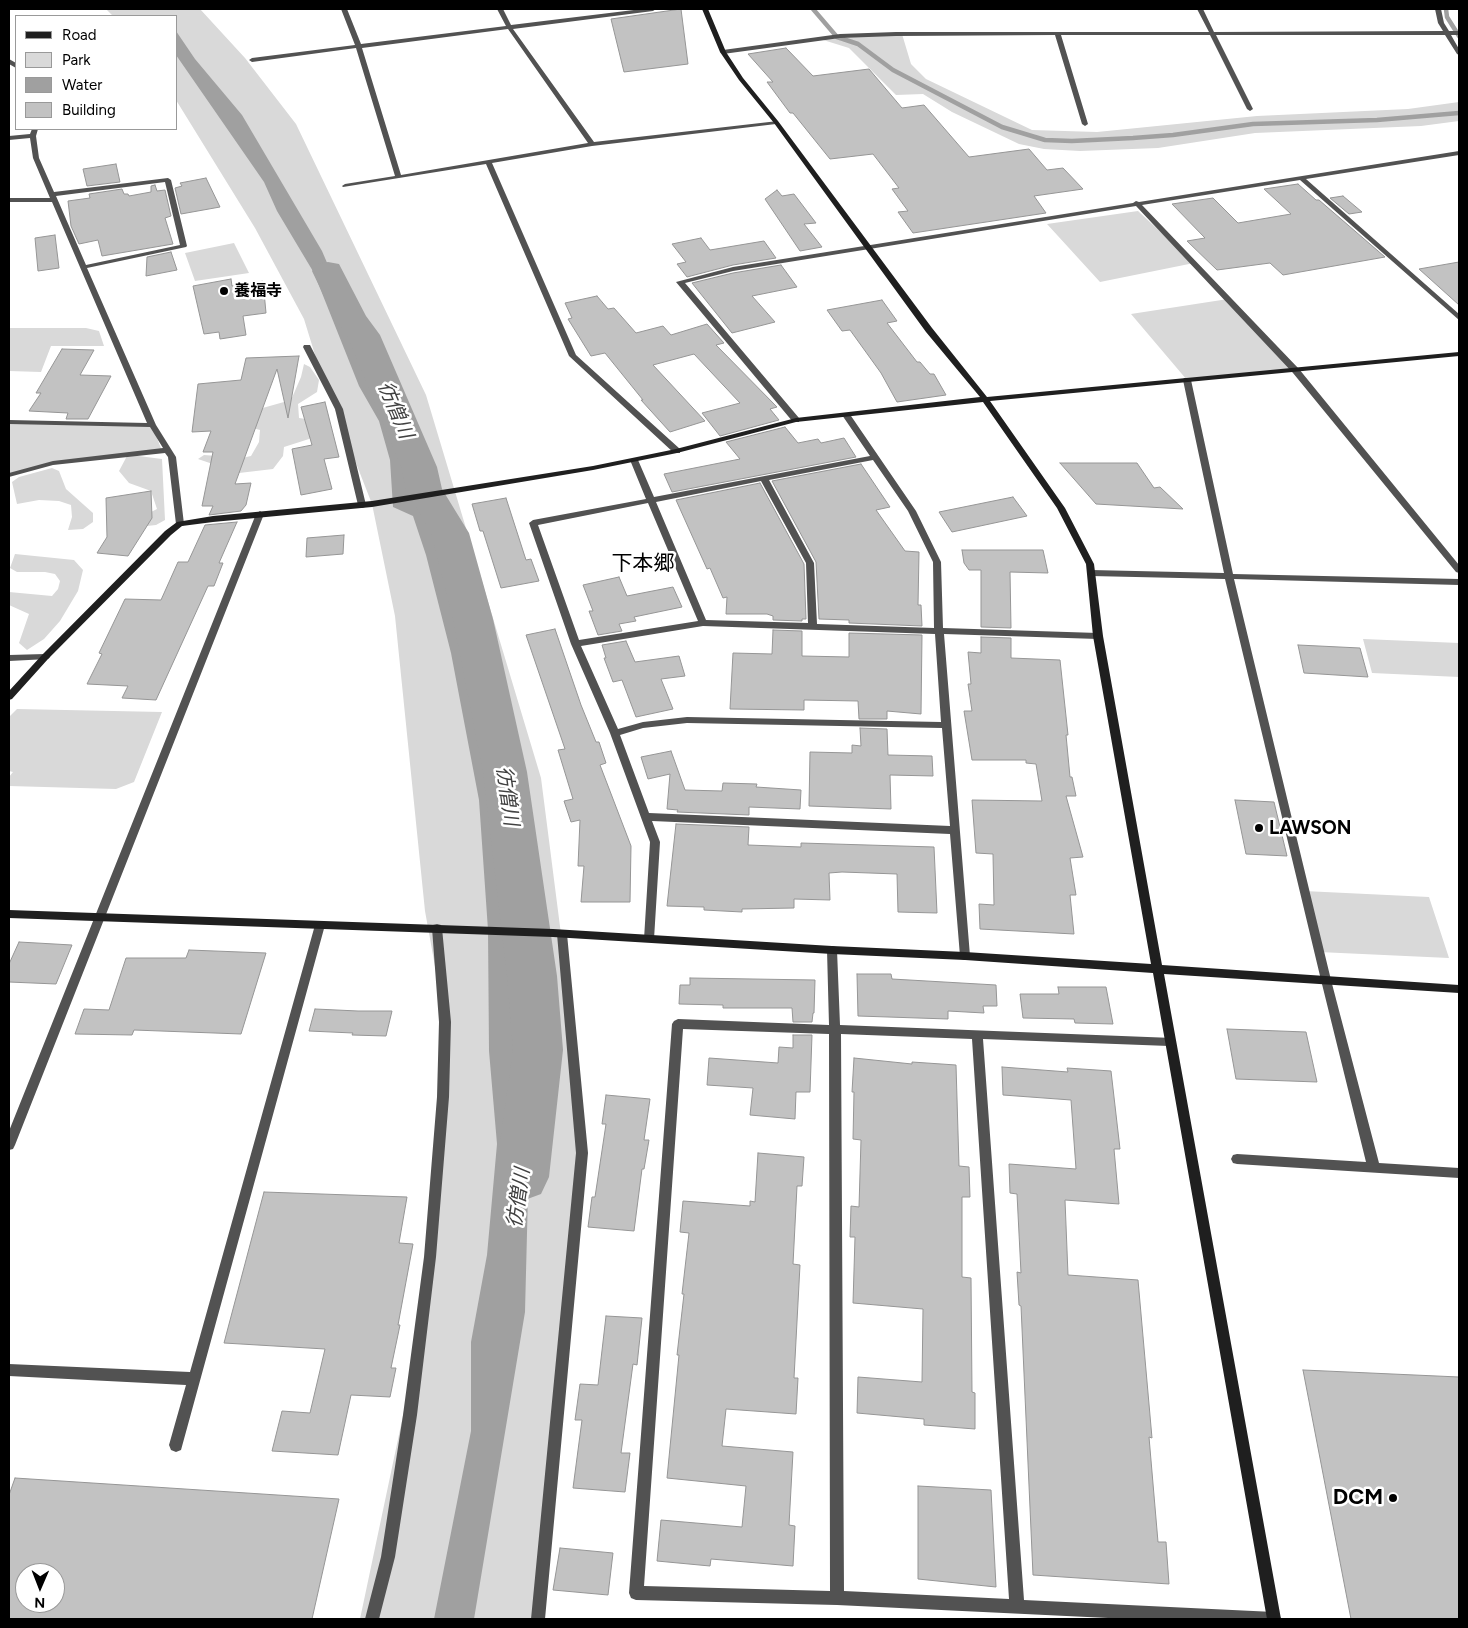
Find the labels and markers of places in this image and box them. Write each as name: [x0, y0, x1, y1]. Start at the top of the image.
place label: 養福寺: [234, 281, 282, 301]
marker: 養福寺: [218, 285, 230, 297]
place label: LAWSON: [1269, 817, 1351, 839]
marker: LAWSON: [1253, 822, 1265, 834]
place label: DCM: [1333, 1485, 1383, 1511]
marker: DCM: [1387, 1492, 1399, 1504]

